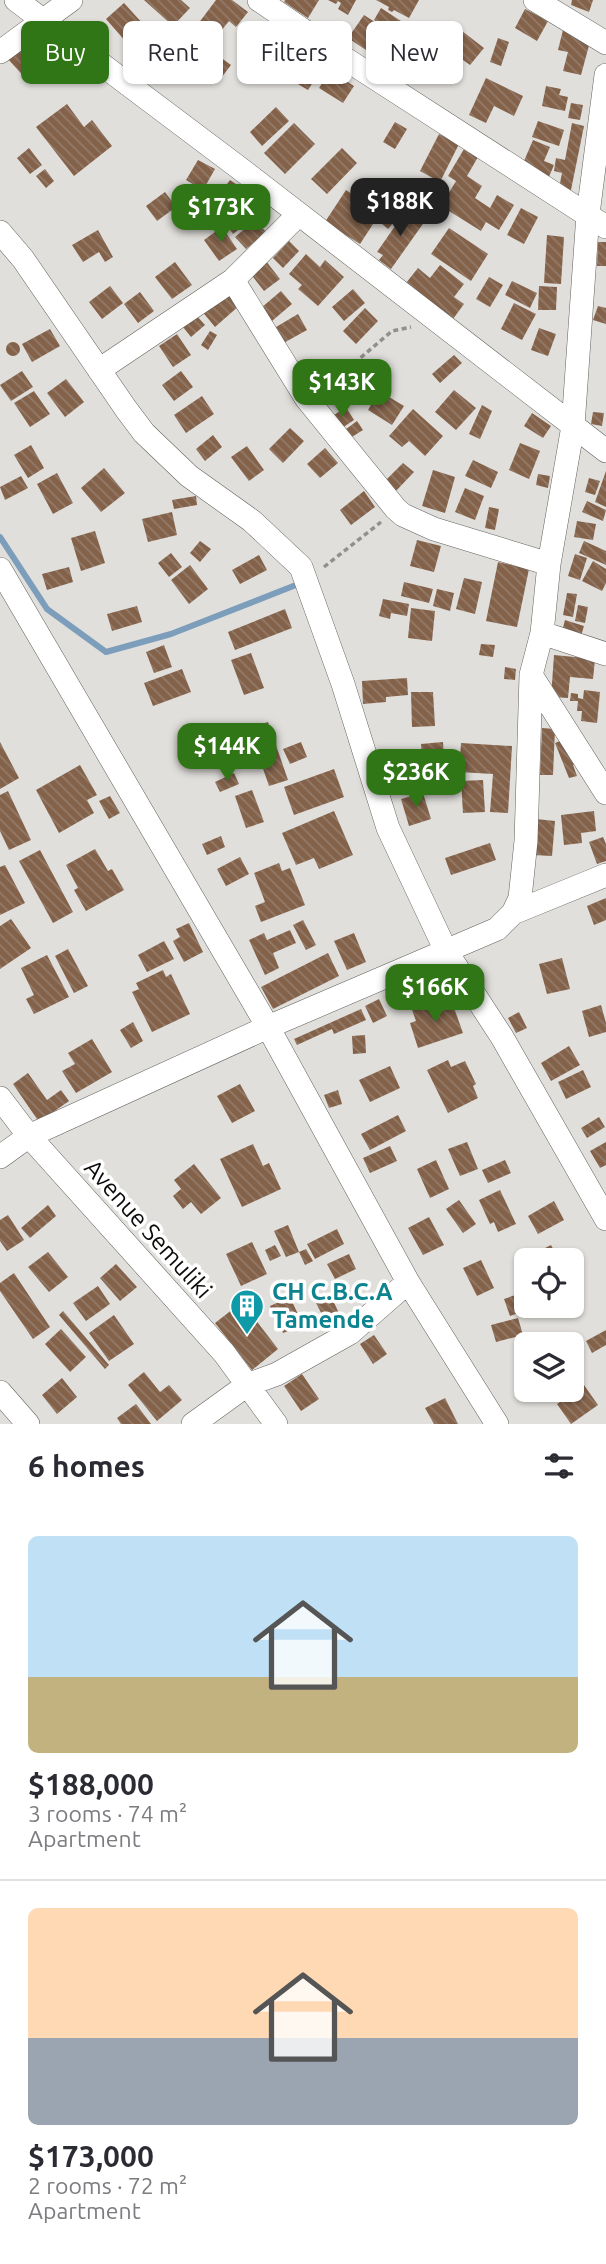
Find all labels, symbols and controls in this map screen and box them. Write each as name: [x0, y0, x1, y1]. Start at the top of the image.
chip: Buy: [21, 21, 109, 84]
chip: Rent: [123, 21, 223, 84]
chip: Filters: [237, 21, 352, 84]
chip: New: [366, 21, 463, 84]
pin: $188K: [351, 178, 449, 238]
pin: $173K: [172, 184, 270, 244]
text: $188K: [366, 188, 434, 213]
text: $173K: [187, 194, 255, 219]
pin: $143K: [293, 360, 391, 419]
text: $143K: [308, 369, 376, 394]
pin: $144K: [178, 724, 276, 783]
text: $144K: [193, 733, 261, 758]
pin: $236K: [367, 750, 465, 809]
text: $236K: [382, 759, 450, 784]
pin: $166K: [386, 964, 484, 1024]
text: $166K: [401, 974, 469, 999]
street label: Avenue Semuliki: [79, 1154, 218, 1303]
map controls: [514, 1248, 584, 1402]
button: locate: [514, 1248, 584, 1318]
place label: CH C.B.C.A Tamende: [272, 1278, 393, 1333]
building icon: CH C.B.C.A Tamende: [228, 1287, 266, 1336]
button: layers: [514, 1332, 584, 1402]
icon: filters: [540, 1447, 578, 1485]
text: 6 homes: [28, 1449, 145, 1483]
icon: home: [240, 1582, 366, 1708]
text: $188,000: [28, 1767, 154, 1801]
text: 3 rooms · 74 m²: [28, 1801, 187, 1826]
text: Apartment: [28, 1826, 141, 1851]
icon: home: [240, 1954, 366, 2080]
text: $173,000: [28, 2139, 154, 2173]
text: 2 rooms · 72 m²: [28, 2173, 187, 2198]
text: Apartment: [28, 2198, 141, 2223]

